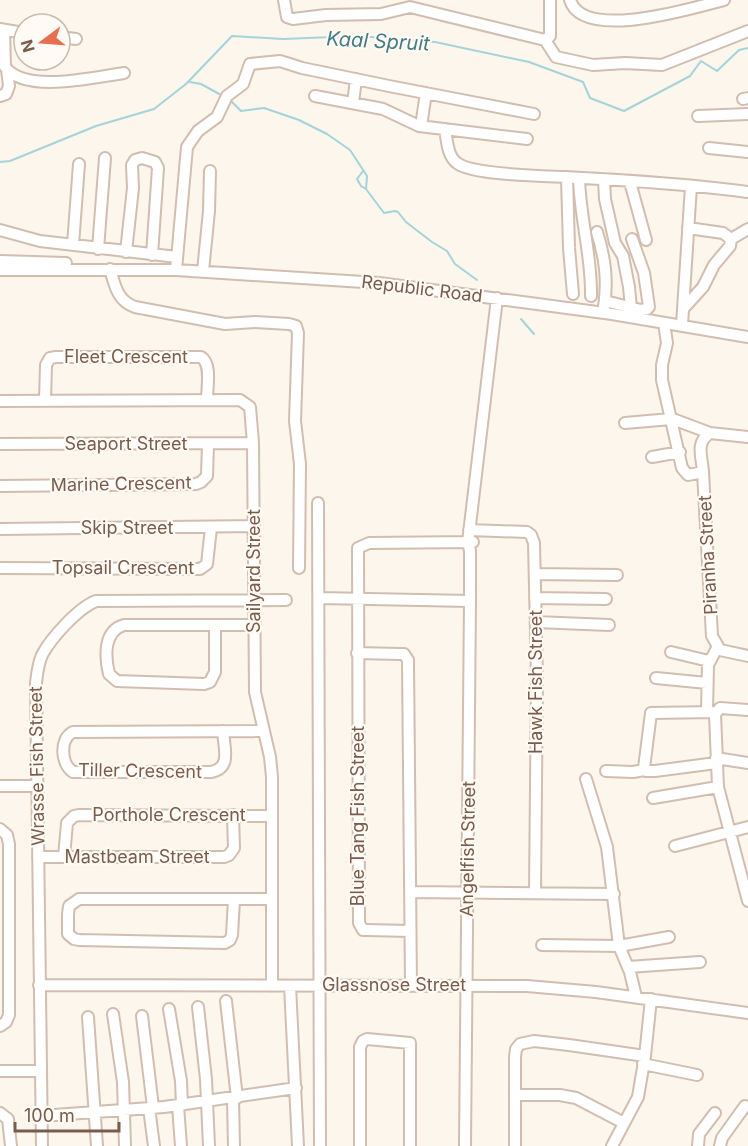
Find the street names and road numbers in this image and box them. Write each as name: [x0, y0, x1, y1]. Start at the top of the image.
street label: Republic Road: [360, 271, 484, 306]
street label: Fleet Crescent: [64, 346, 188, 367]
street label: Seaport Street: [65, 433, 188, 454]
street label: Marine Crescent: [50, 472, 192, 495]
street label: Piranha Street: [694, 494, 721, 615]
street label: Sailyard Street: [243, 509, 264, 633]
street label: Skip Street: [81, 517, 173, 538]
street label: Topsail Crescent: [52, 557, 194, 578]
street label: Hawk Fish Street: [525, 610, 546, 754]
street label: Wrasse Fish Street: [25, 686, 48, 846]
street label: Blue Tang Fish Street: [347, 726, 368, 906]
street label: Tiller Crescent: [78, 759, 202, 782]
street label: Angelfish Street: [456, 781, 479, 917]
street label: Porthole Crescent: [92, 804, 246, 825]
street label: Mastbeam Street: [64, 846, 210, 867]
street label: Glassnose Street: [322, 974, 466, 995]

